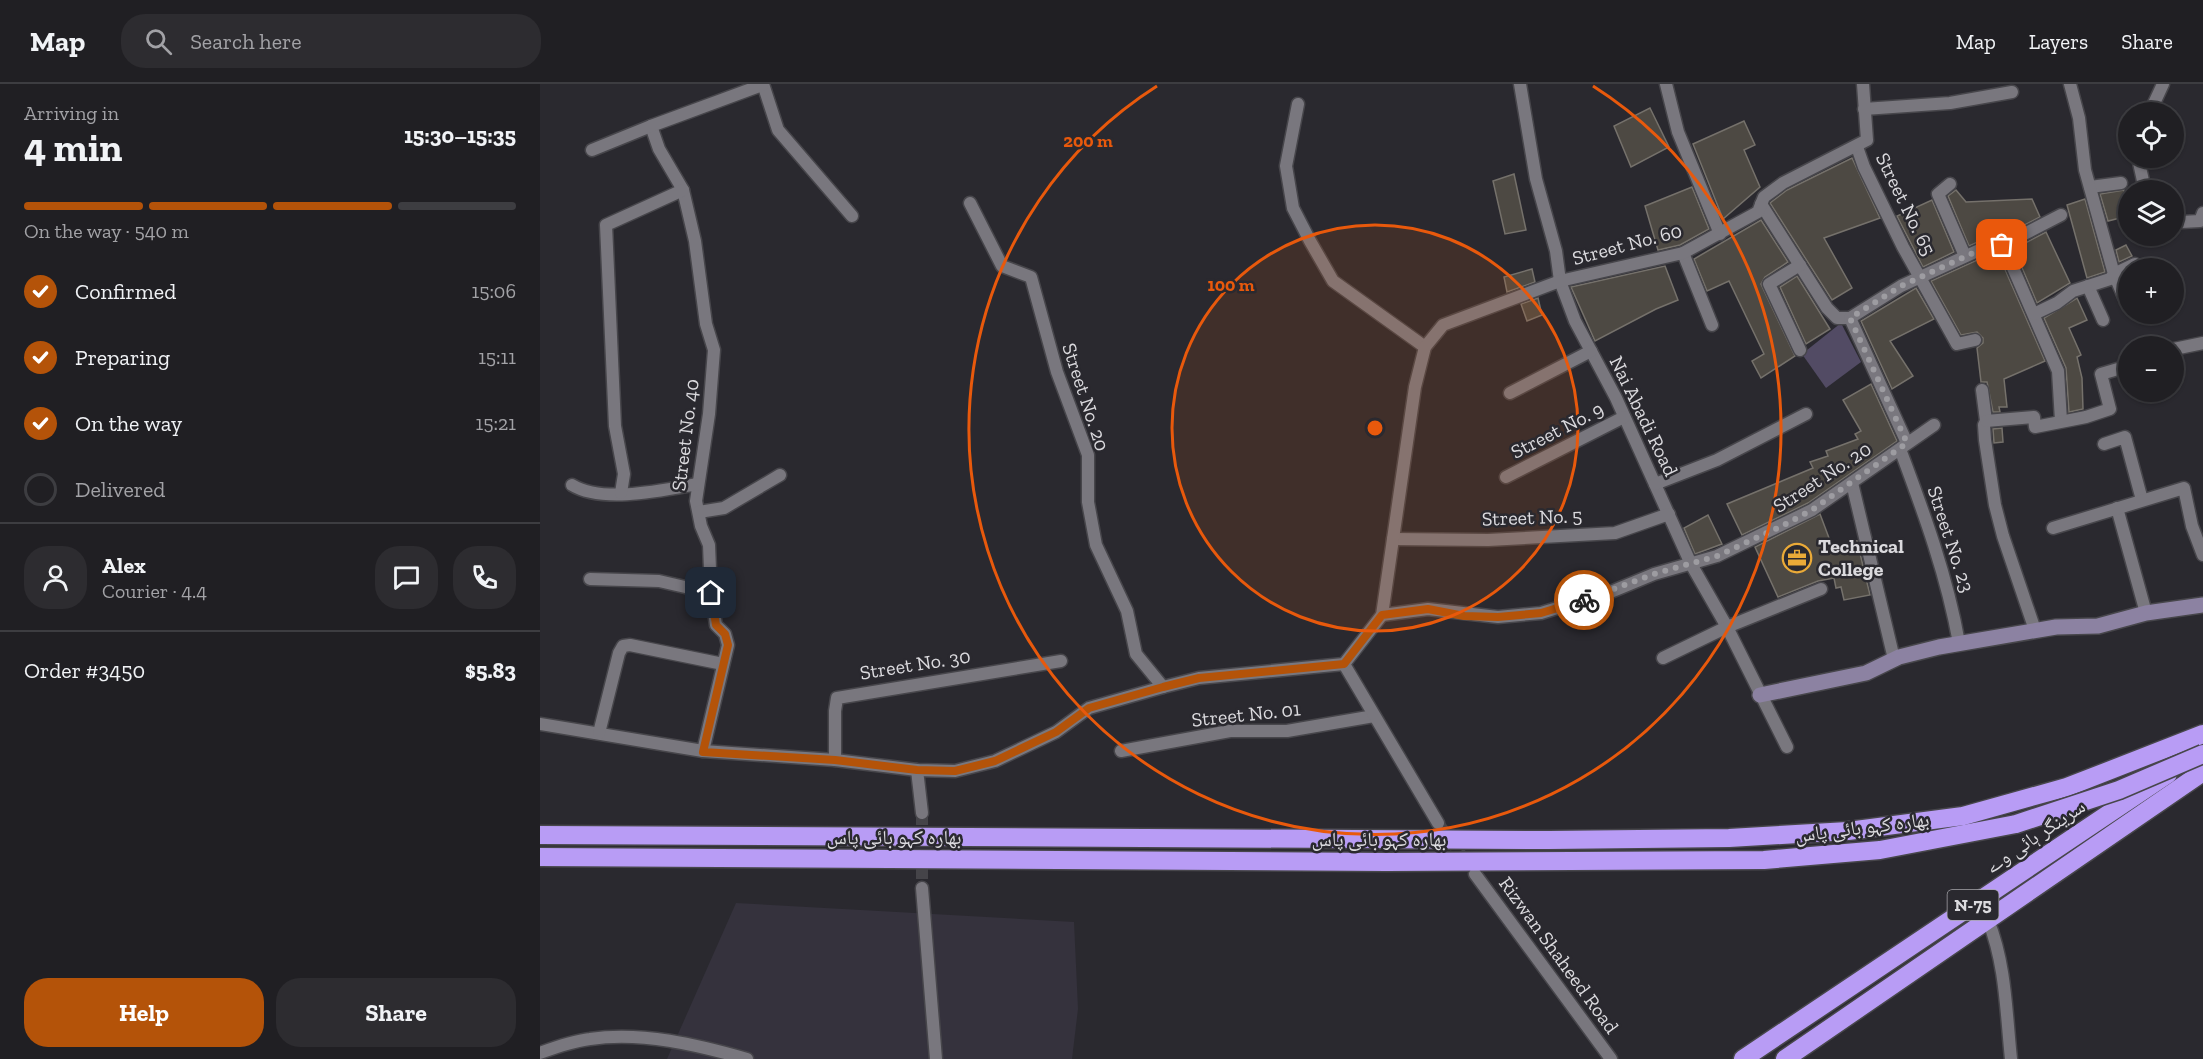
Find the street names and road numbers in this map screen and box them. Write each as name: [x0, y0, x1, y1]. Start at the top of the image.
street label: Street No. 65: [1871, 149, 1941, 259]
street label: Street No. 60: [1570, 218, 1684, 270]
street label: Street No. 20: [1057, 340, 1115, 454]
street label: Nai Abadi Road: [1605, 352, 1683, 480]
street label: Street No. 40: [666, 378, 704, 492]
street label: Street No. 9: [1507, 396, 1607, 464]
street label: Street No. 20: [1768, 436, 1876, 518]
street label: Street No. 23: [1923, 483, 1979, 595]
street label: Street No. 5: [1481, 503, 1583, 531]
street label: Street No. 30: [858, 643, 972, 685]
street label: Street No. 01: [1190, 696, 1302, 732]
street label: سرینگر ہائی وے: [1981, 794, 2089, 878]
street label: بھارہ کہو بائی پاس: [1793, 807, 1931, 847]
street label: بھارہ کہو بائی پاس: [826, 825, 962, 849]
street label: بھارہ کہو بائی پاس: [1311, 827, 1447, 851]
street label: Rizwan Shaheed Road: [1494, 872, 1624, 1038]
road number: N-75: [1948, 890, 1998, 920]

